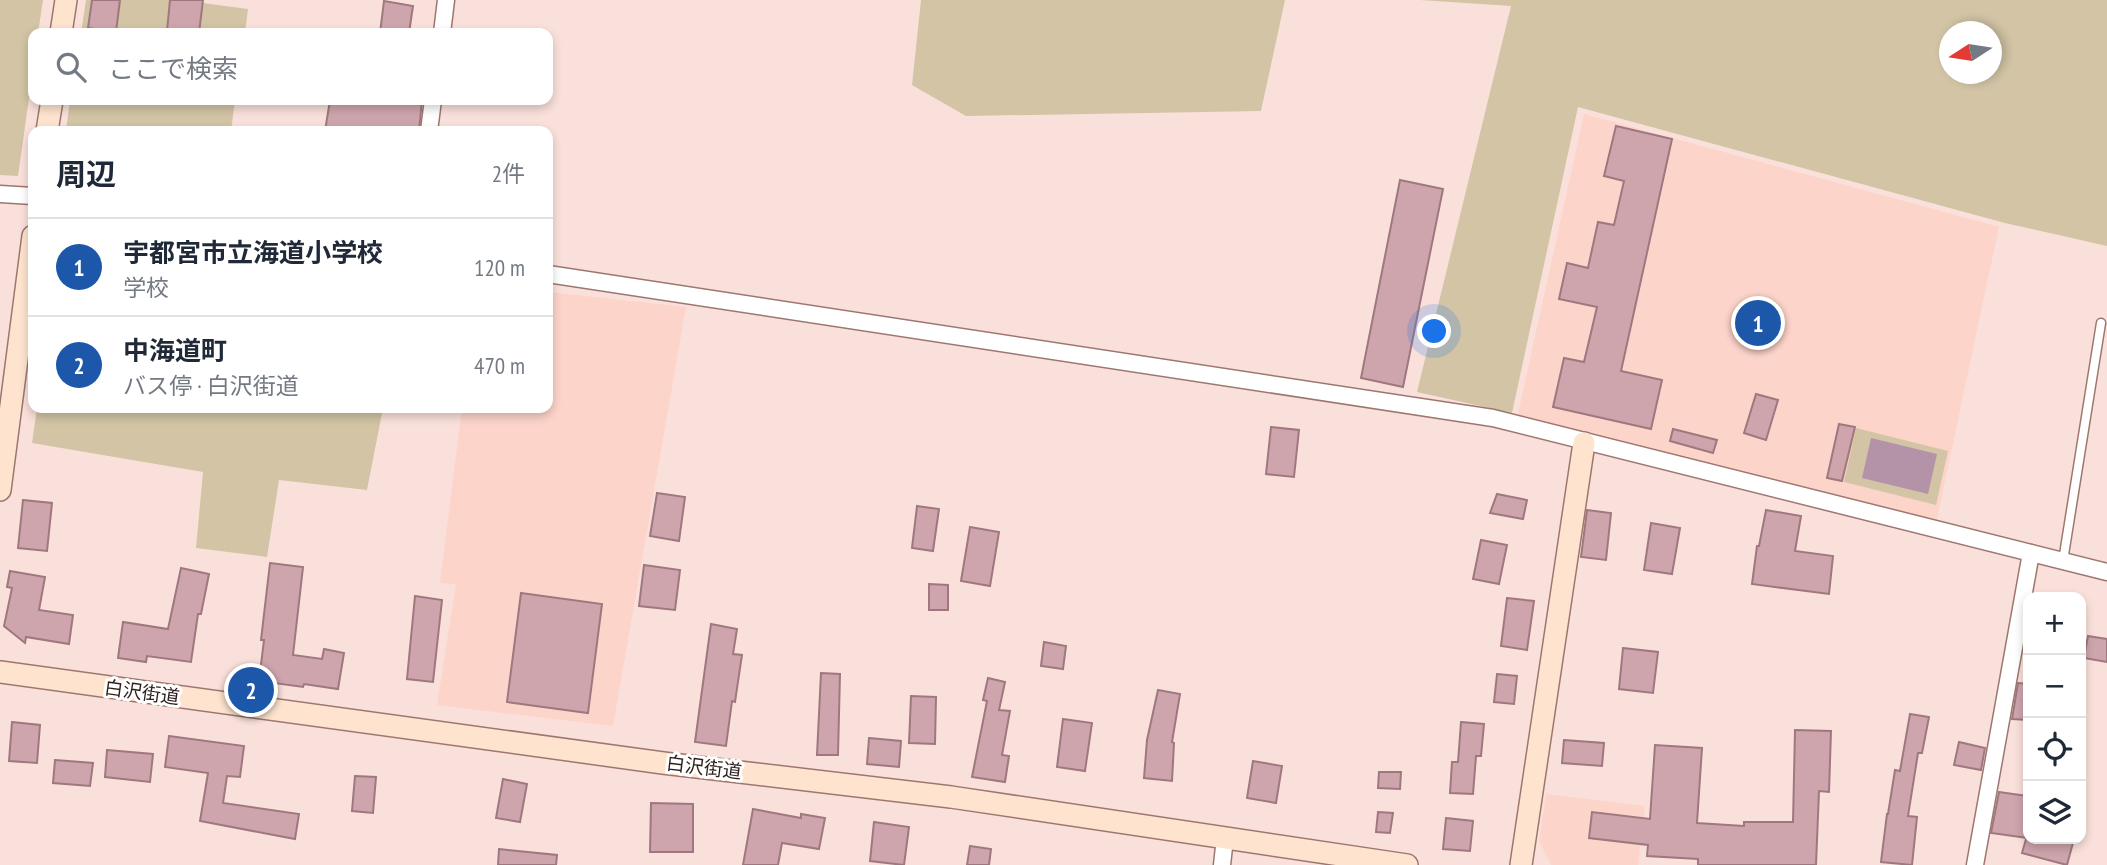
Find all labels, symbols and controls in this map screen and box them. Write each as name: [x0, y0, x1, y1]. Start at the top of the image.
north arrow: [1939, 21, 2002, 84]
search box: [28, 28, 553, 105]
icon: search: [52, 48, 90, 86]
text: ここで検索: [108, 52, 238, 85]
text: 周辺: [56, 154, 116, 193]
text: 2件: [492, 159, 525, 188]
text: 宇都宮市立海道小学校: [123, 236, 383, 269]
text: 1: [74, 253, 85, 282]
text: 120 m: [474, 253, 525, 282]
text: 学校: [123, 273, 169, 302]
pin: 1: [1735, 297, 1781, 349]
your location: [1417, 314, 1451, 348]
text: 中海道町: [123, 334, 227, 367]
text: 2: [74, 351, 85, 380]
text: 470 m: [474, 351, 525, 380]
text: バス停 · 白沢街道: [123, 371, 299, 400]
map controls: [2023, 592, 2086, 844]
button: +: [2023, 592, 2086, 655]
button: −: [2023, 655, 2086, 718]
pin: 2: [228, 664, 274, 716]
street label: 白沢街道: [103, 675, 181, 709]
button: locate: [2023, 718, 2086, 781]
street label: 白沢街道: [665, 750, 743, 784]
button: layers: [2023, 781, 2086, 844]

